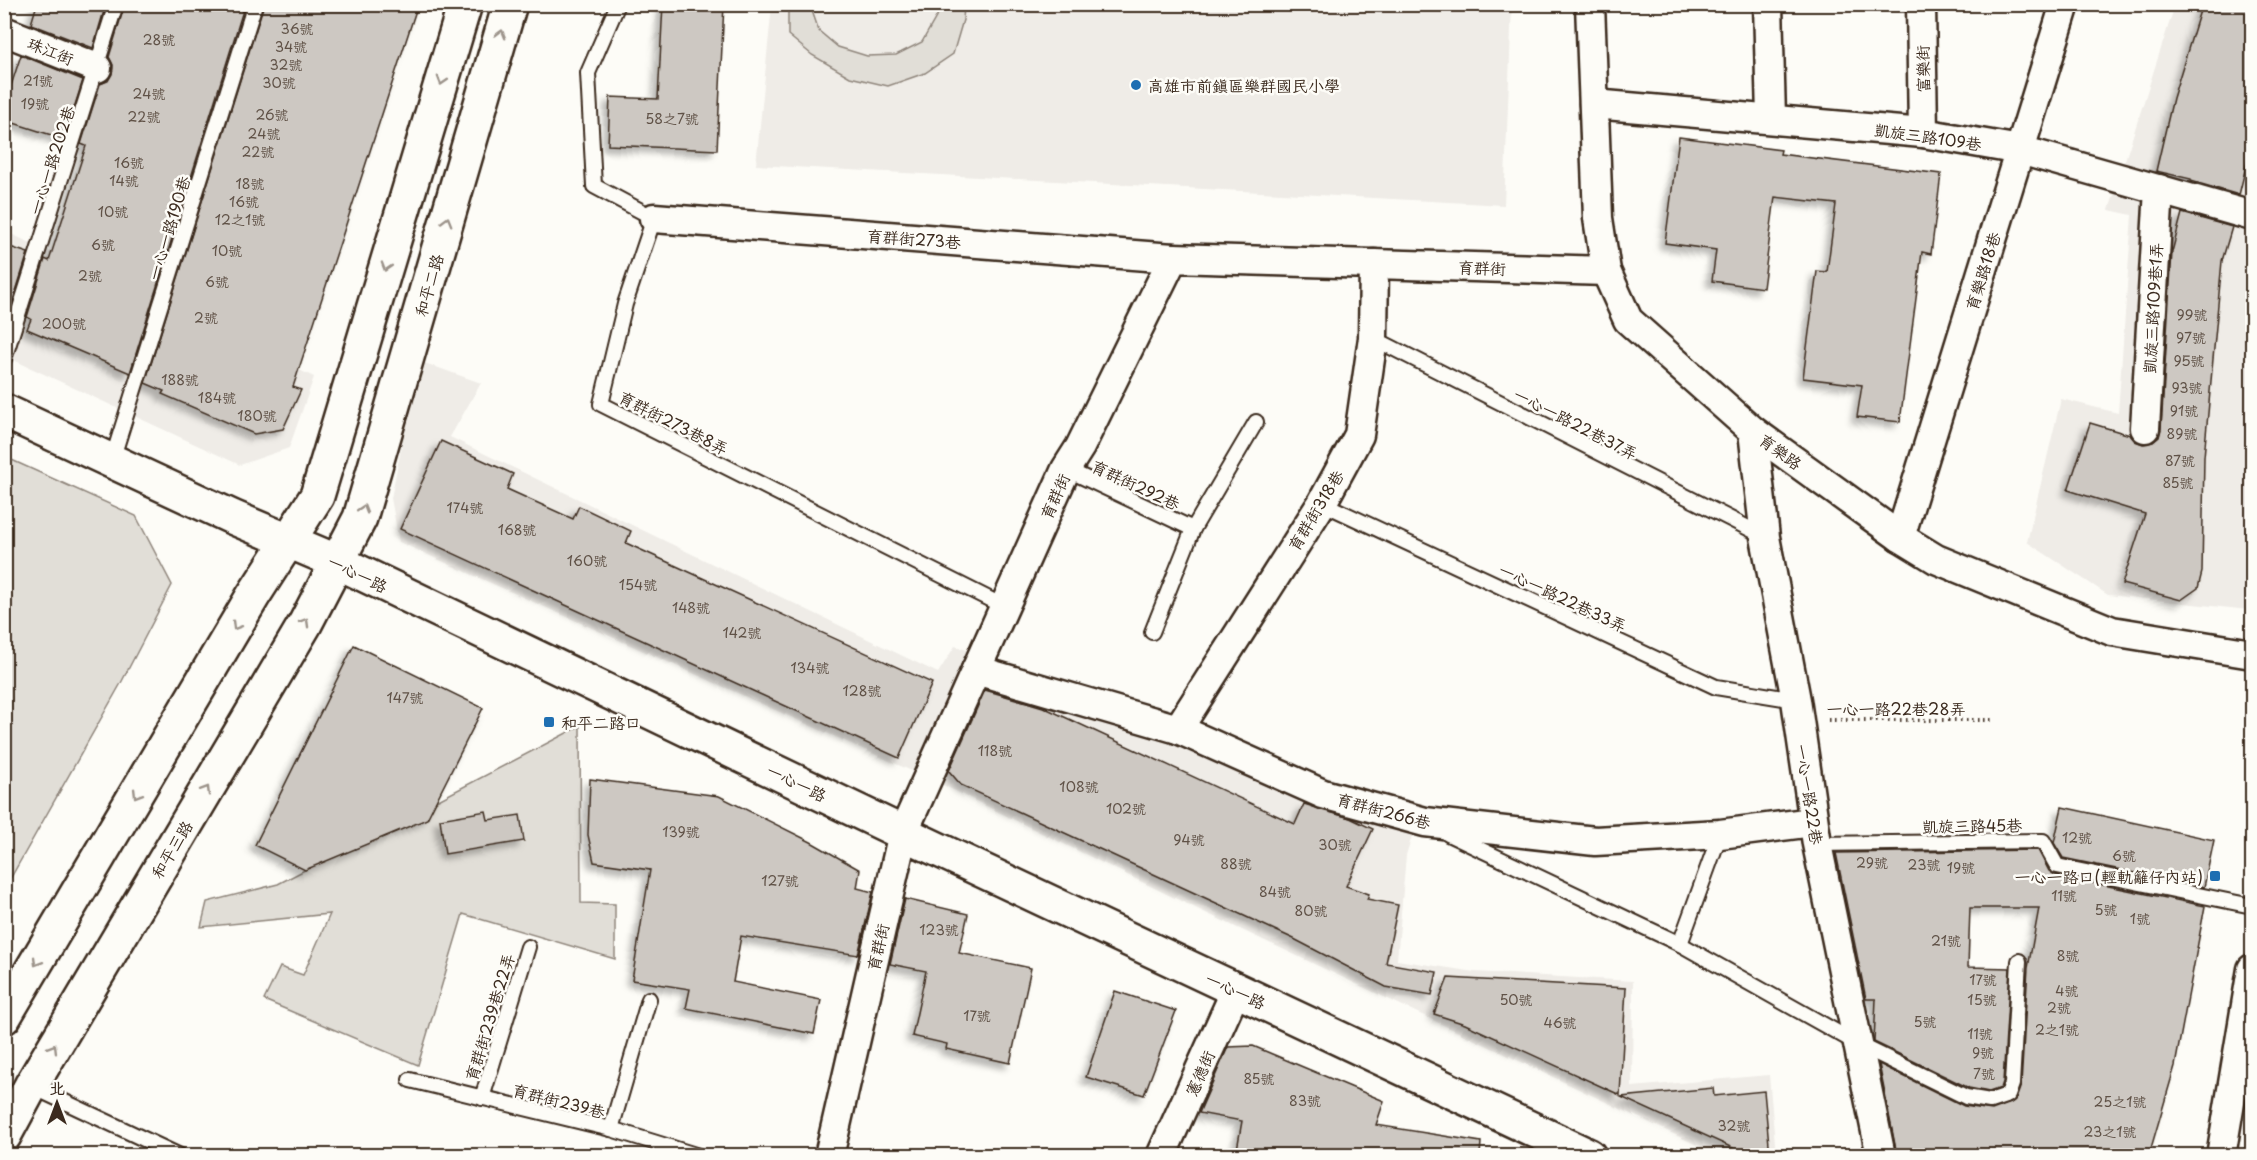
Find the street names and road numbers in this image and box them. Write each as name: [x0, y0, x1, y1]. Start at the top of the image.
street label: 珠江街: [24, 30, 78, 70]
street label: 富樂街: [1910, 45, 1934, 93]
street label: 一心一路202巷: [22, 102, 80, 218]
street label: 凱旋三路109巷: [1873, 117, 1983, 155]
street label: 一心一路190巷: [141, 173, 195, 283]
street label: 育群街273巷: [866, 223, 962, 253]
street label: 育樂路18巷: [1959, 229, 2005, 313]
street label: 凱旋三路109巷1弄: [2137, 242, 2167, 374]
street label: 和平二路: [408, 251, 448, 319]
street label: 育群街: [1458, 254, 1506, 280]
street label: 一心一路22巷37弄: [1510, 381, 1642, 465]
street label: 育群街273巷8弄: [615, 384, 733, 460]
street label: 育樂路: [1755, 427, 1807, 475]
street label: 育群街292巷: [1088, 453, 1184, 515]
street label: 育群街318巷: [1281, 465, 1349, 555]
street label: 育群街: [1033, 469, 1075, 523]
street label: 一心一路: [324, 548, 392, 598]
street label: 一心一路22巷33弄: [1495, 557, 1631, 637]
street label: 一心一路22巷28弄: [1827, 696, 1965, 720]
street label: 一心一路22巷: [1790, 742, 1830, 846]
street label: 一心一路: [763, 757, 831, 807]
street label: 育群街266巷: [1334, 786, 1434, 834]
street label: 凱旋三路45巷: [1922, 812, 2022, 838]
street label: 和平三路: [144, 815, 198, 883]
street label: 育群街: [860, 921, 894, 973]
street label: 育群街239巷22弄: [458, 950, 520, 1084]
street label: 一心一路: [1202, 966, 1270, 1014]
street label: 憲德街: [1178, 1046, 1220, 1100]
street label: 育群街239巷: [510, 1077, 608, 1123]

